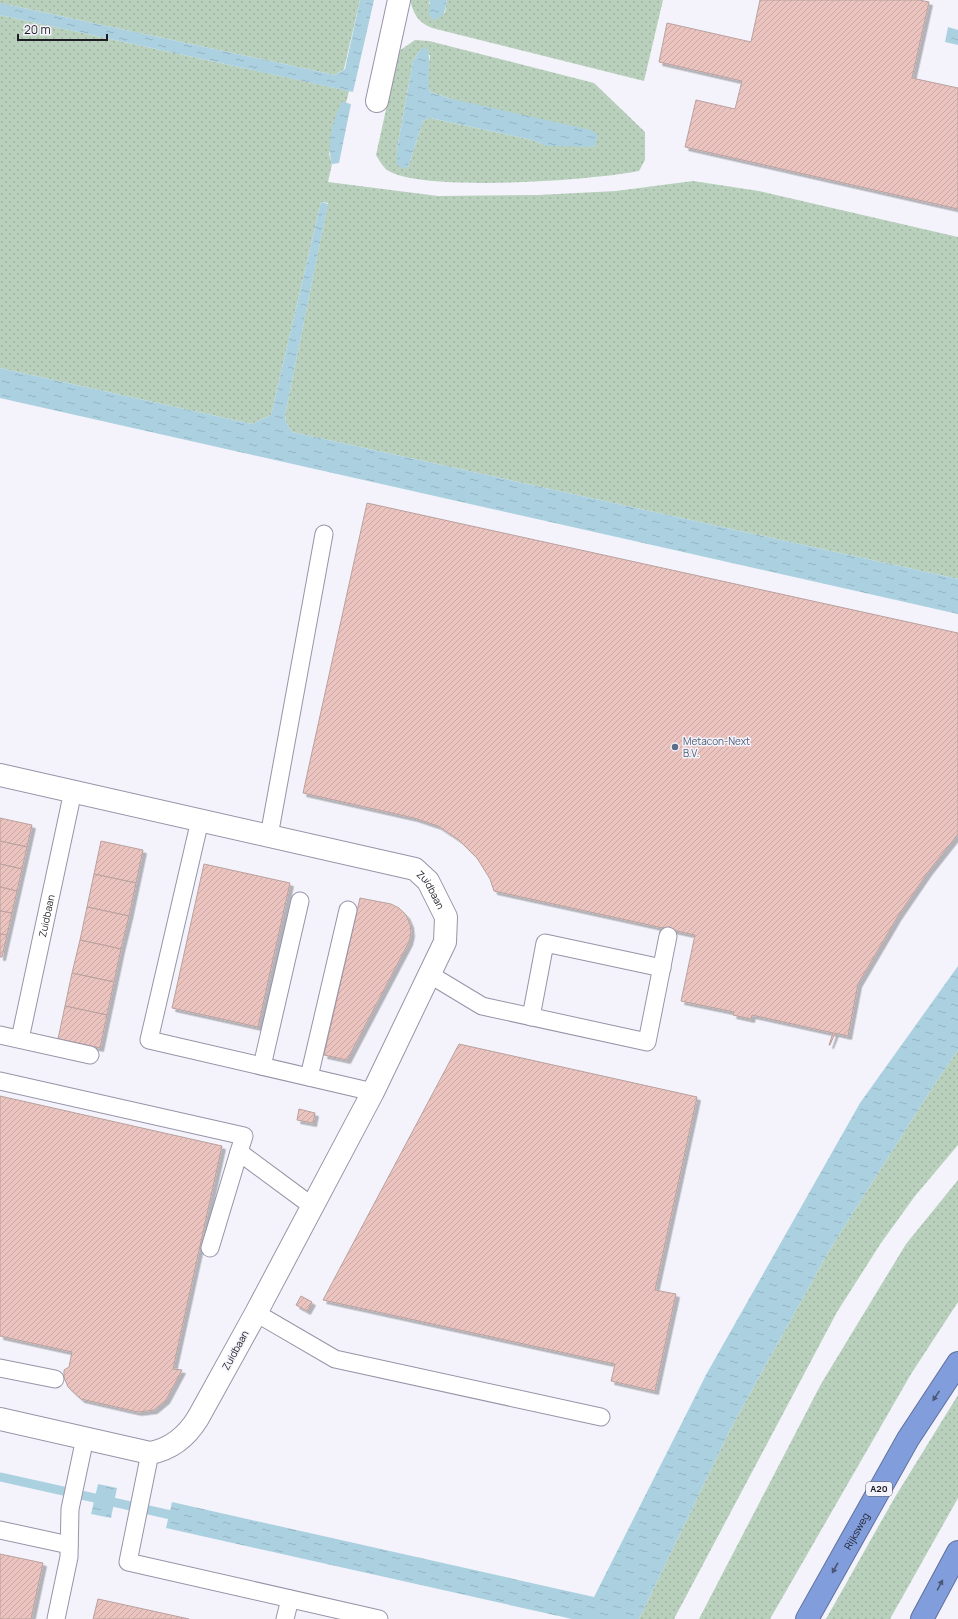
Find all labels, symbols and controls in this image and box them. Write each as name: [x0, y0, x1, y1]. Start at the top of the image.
scale bar: [18, 16, 107, 42]
text: 20 m: [24, 21, 51, 38]
place label: Metacon-Next B.V.: [683, 734, 750, 760]
marker: Metacon-Next B.V.: [670, 742, 680, 752]
street label: Zuidbaan: [414, 867, 448, 911]
street label: Zuidbaan: [35, 893, 58, 938]
street label: Zuidbaan: [218, 1328, 252, 1372]
one-way arrow: [932, 1391, 940, 1401]
road number: A20: [866, 1482, 892, 1496]
street label: Rijksweg: [840, 1510, 872, 1552]
one-way arrow: [832, 1562, 839, 1574]
one-way arrow: [937, 1580, 943, 1591]

